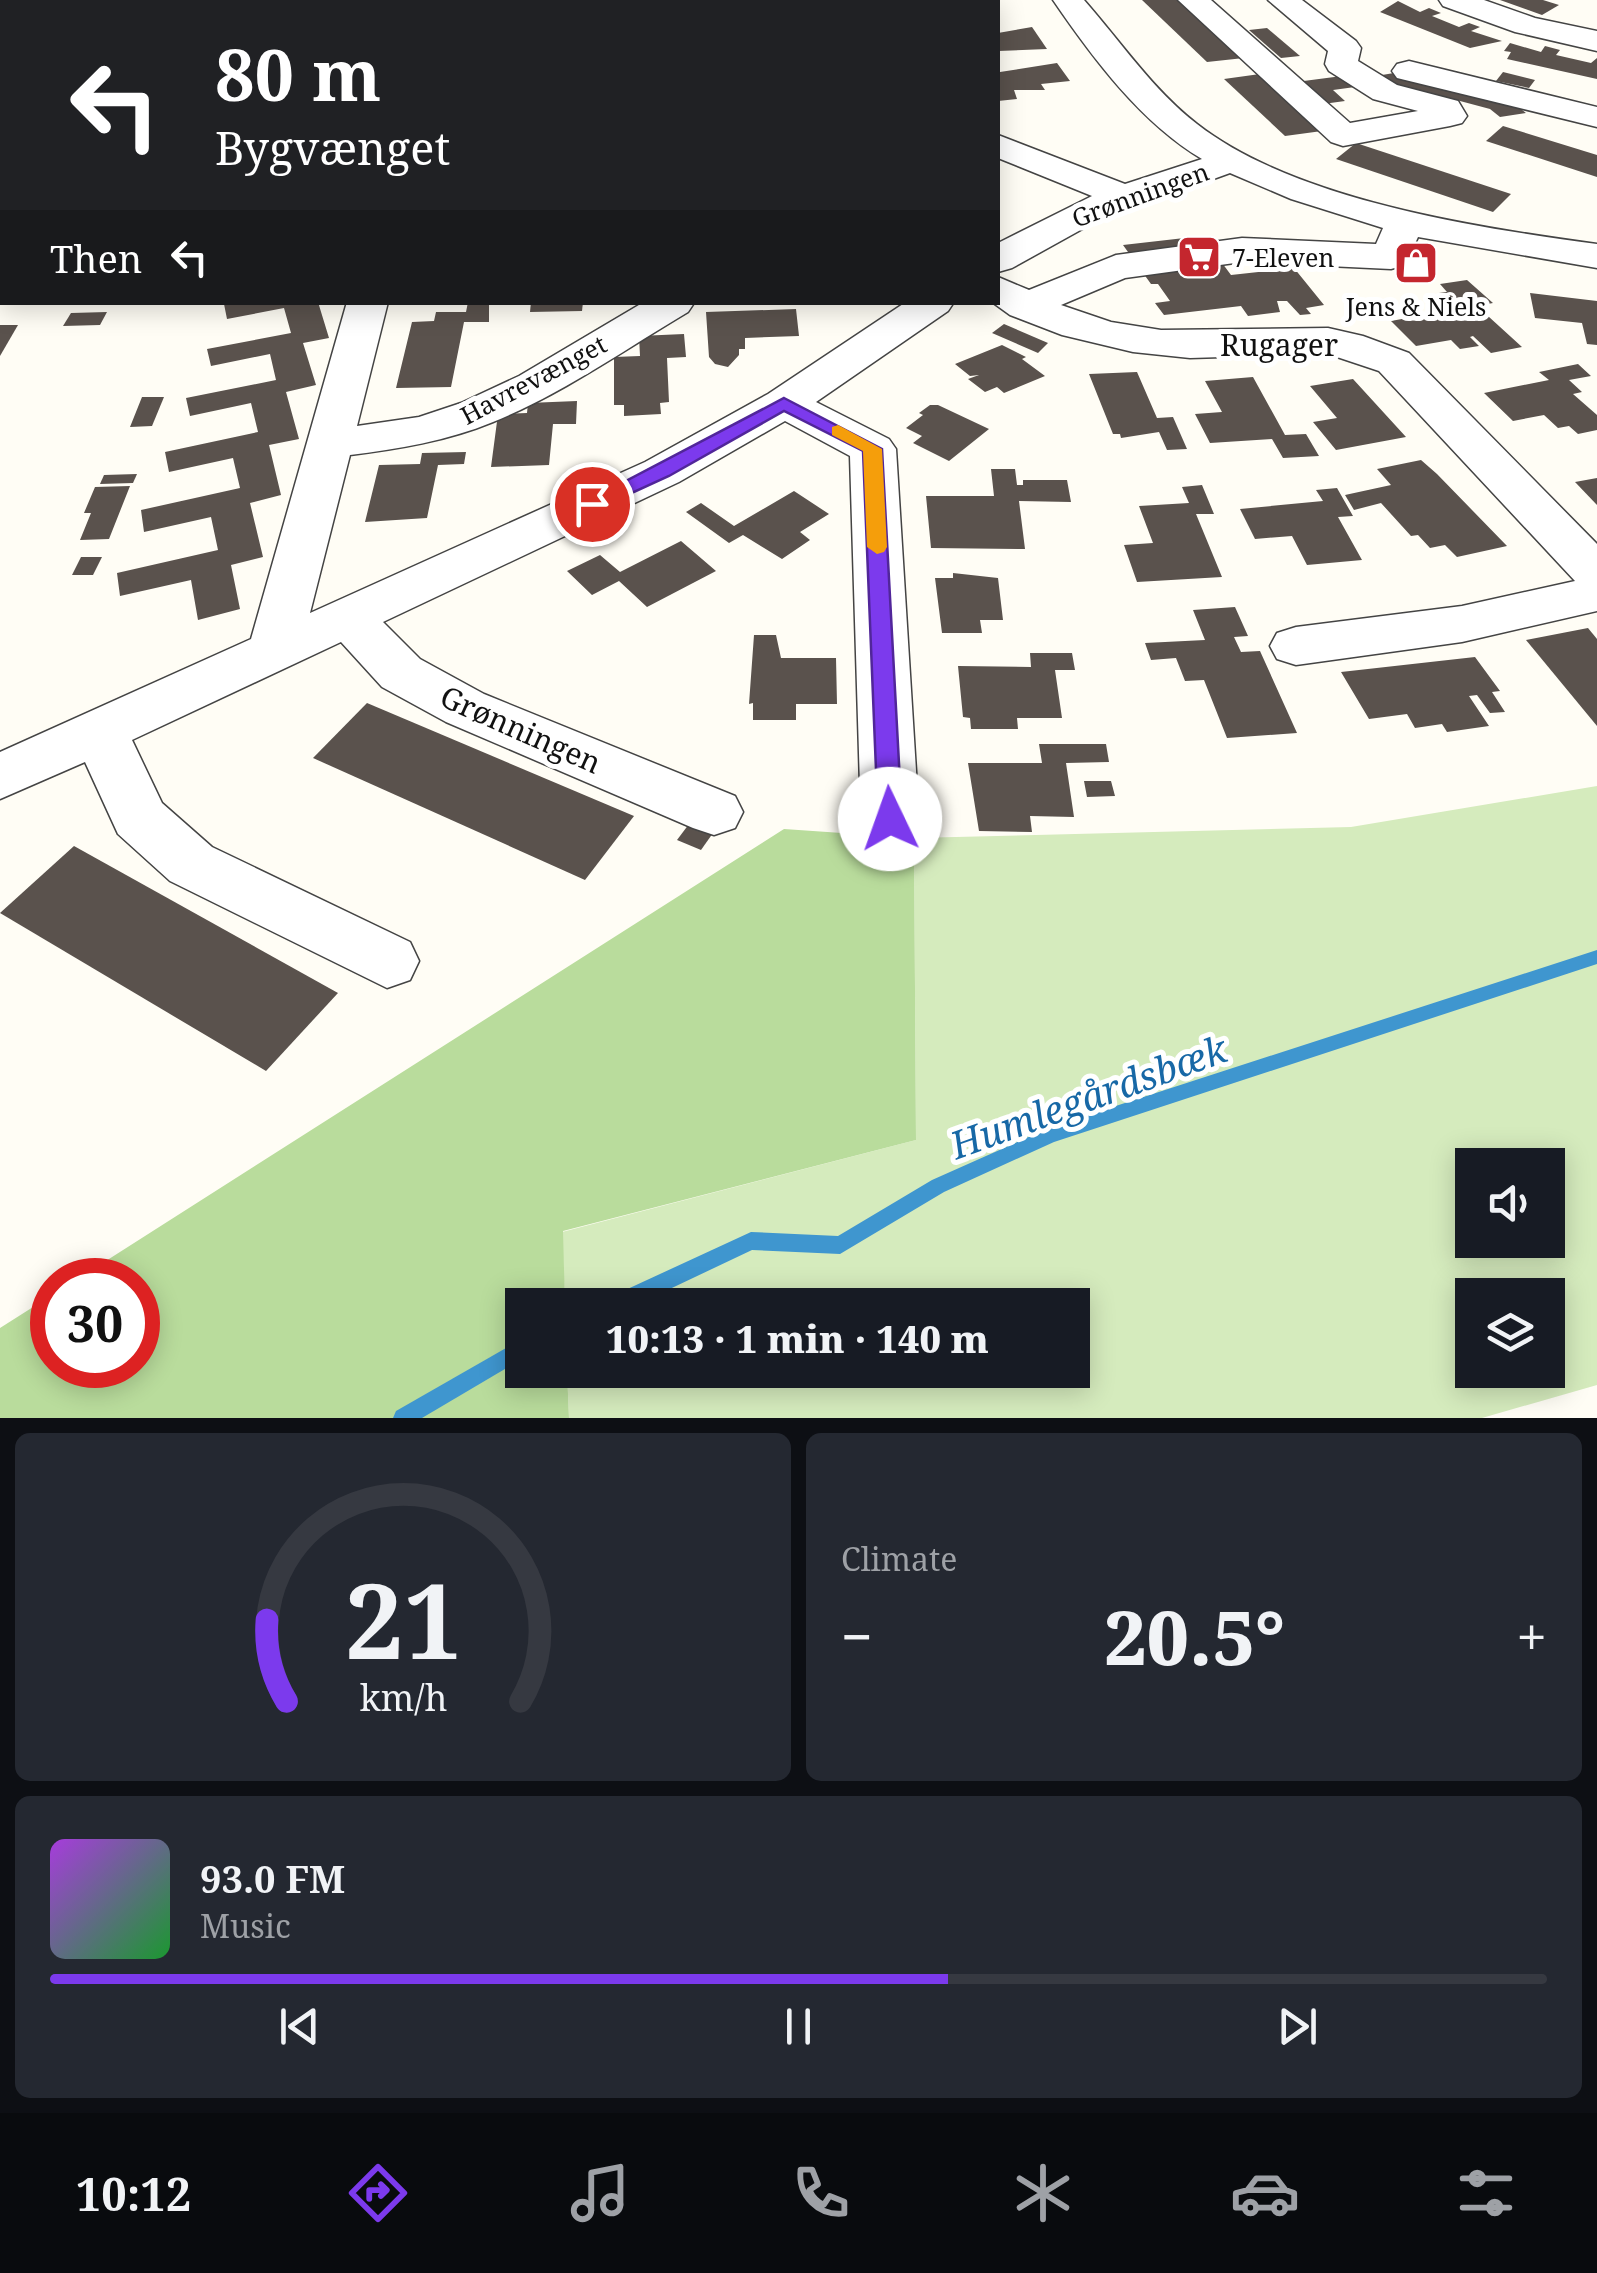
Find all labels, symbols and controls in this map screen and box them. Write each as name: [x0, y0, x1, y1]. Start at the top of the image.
text: 80 m: [215, 26, 381, 122]
icon: left: [50, 40, 180, 170]
text: Bygvænget: [215, 117, 450, 178]
street label: Grønningen: [1067, 154, 1213, 234]
icon: left: [162, 230, 217, 285]
text: Then: [50, 232, 142, 284]
supermarket icon: 7-Eleven: [1176, 234, 1222, 280]
place label: 7-Eleven: [1232, 240, 1334, 274]
shop icon: Jens & Niels: [1393, 240, 1439, 286]
place label: Jens & Niels: [1345, 289, 1486, 323]
street label: Rugager: [1220, 324, 1338, 365]
street label: Havrevænget: [454, 326, 612, 432]
pin: [550, 462, 635, 547]
icon: arrive: [565, 477, 620, 532]
street label: Grønningen: [434, 675, 608, 783]
position arrow: [838, 767, 942, 871]
water label: Humlegårdsbæk: [941, 1021, 1235, 1171]
map controls: [1455, 1148, 1565, 1388]
button: sound: [1455, 1148, 1565, 1258]
speed limit sign: 30: [30, 1258, 160, 1388]
button: layers: [1455, 1278, 1565, 1388]
text: 10:13 · 1 min · 140 m: [606, 1312, 989, 1364]
text: Climate: [841, 1537, 957, 1580]
text: 21: [344, 1548, 462, 1689]
text: 20.5°: [1104, 1585, 1285, 1687]
text: −: [841, 1598, 873, 1673]
text: +: [1516, 1598, 1547, 1673]
text: km/h: [359, 1673, 447, 1721]
text: 93.0 FM: [200, 1852, 345, 1904]
text: Music: [200, 1904, 291, 1947]
icon: previous: [272, 1999, 327, 2054]
icon: pause: [771, 1999, 826, 2054]
icon: next: [1270, 1999, 1325, 2054]
icon: directions: [343, 2158, 413, 2228]
icon: music: [565, 2158, 635, 2228]
icon: phone: [786, 2158, 856, 2228]
icon: climate: [1008, 2158, 1078, 2228]
icon: car: [1230, 2158, 1300, 2228]
icon: filters: [1451, 2158, 1521, 2228]
text: 10:12: [76, 2163, 191, 2224]

